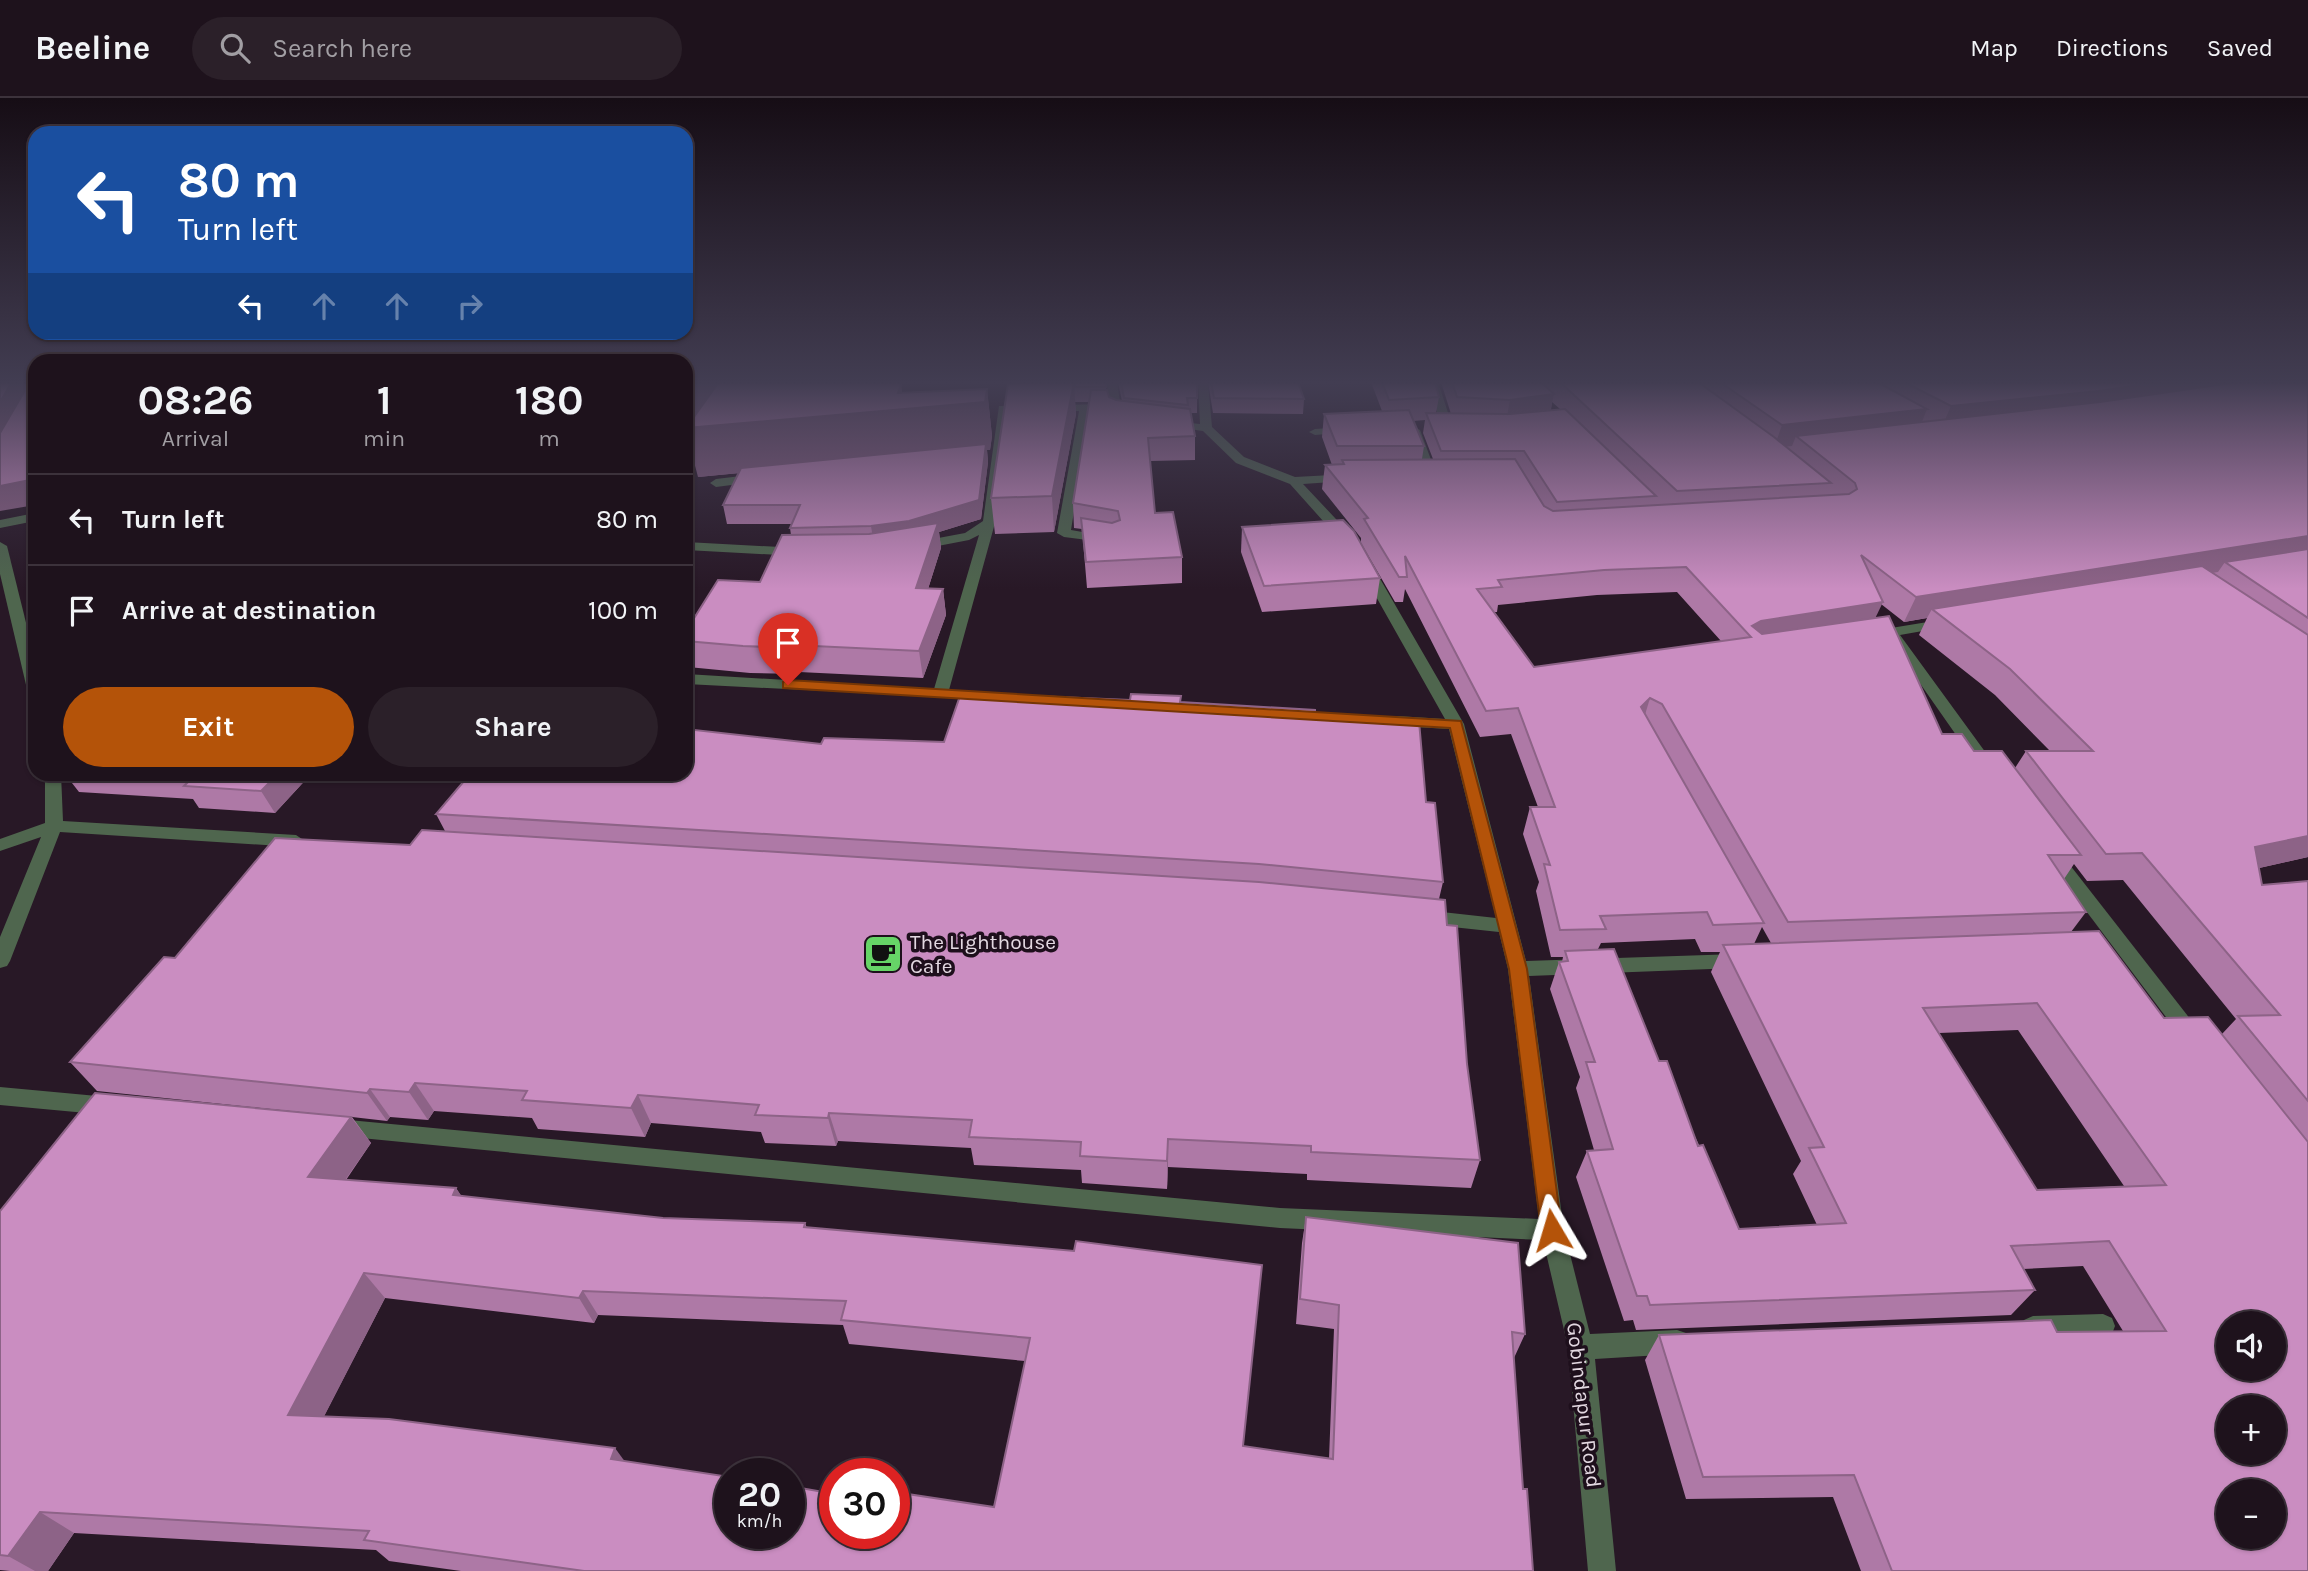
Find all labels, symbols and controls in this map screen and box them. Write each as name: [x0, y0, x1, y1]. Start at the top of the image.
search box: [192, 17, 682, 80]
text: Beeline: [35, 29, 150, 67]
icon: search: [216, 29, 254, 67]
text: Search here: [272, 33, 412, 64]
text: Map: [1970, 34, 2018, 62]
text: Directions: [2056, 34, 2169, 62]
text: Saved: [2207, 34, 2273, 62]
text: 80 m: [178, 152, 300, 209]
icon: left: [63, 154, 154, 245]
text: Turn left: [178, 211, 298, 248]
icon: left: [232, 287, 270, 325]
icon: ahead: [305, 287, 343, 325]
icon: ahead: [378, 287, 416, 325]
icon: right: [451, 287, 489, 325]
text: 08:26: [138, 375, 253, 425]
text: 1: [377, 375, 392, 425]
text: 180: [515, 375, 583, 425]
text: Arrival: [162, 425, 229, 452]
text: min: [363, 425, 405, 452]
text: m: [538, 425, 560, 452]
icon: left: [63, 501, 101, 539]
text: Turn left: [122, 504, 224, 535]
text: 80 m: [596, 504, 658, 535]
icon: arrive: [63, 592, 101, 630]
text: Arrive at destination: [122, 595, 376, 626]
text: 100 m: [588, 595, 658, 626]
pin: [758, 613, 818, 685]
icon: arrive: [769, 624, 807, 662]
button: Exit: [63, 687, 354, 767]
button: Share: [368, 687, 658, 767]
place label: The Lighthouse Cafe: [910, 930, 1056, 978]
cafe icon: The Lighthouse Cafe: [862, 933, 904, 975]
position arrow: [1515, 1193, 1589, 1267]
map controls: [2216, 1311, 2286, 1549]
button: sound: [2216, 1311, 2286, 1381]
street label: Gobindapur Road: [1562, 1321, 1606, 1489]
button: +: [2216, 1395, 2286, 1465]
speed limit sign: 30: [819, 1458, 910, 1549]
text: 20: [738, 1474, 781, 1515]
button: −: [2216, 1479, 2286, 1549]
text: km/h: [737, 1510, 782, 1532]

